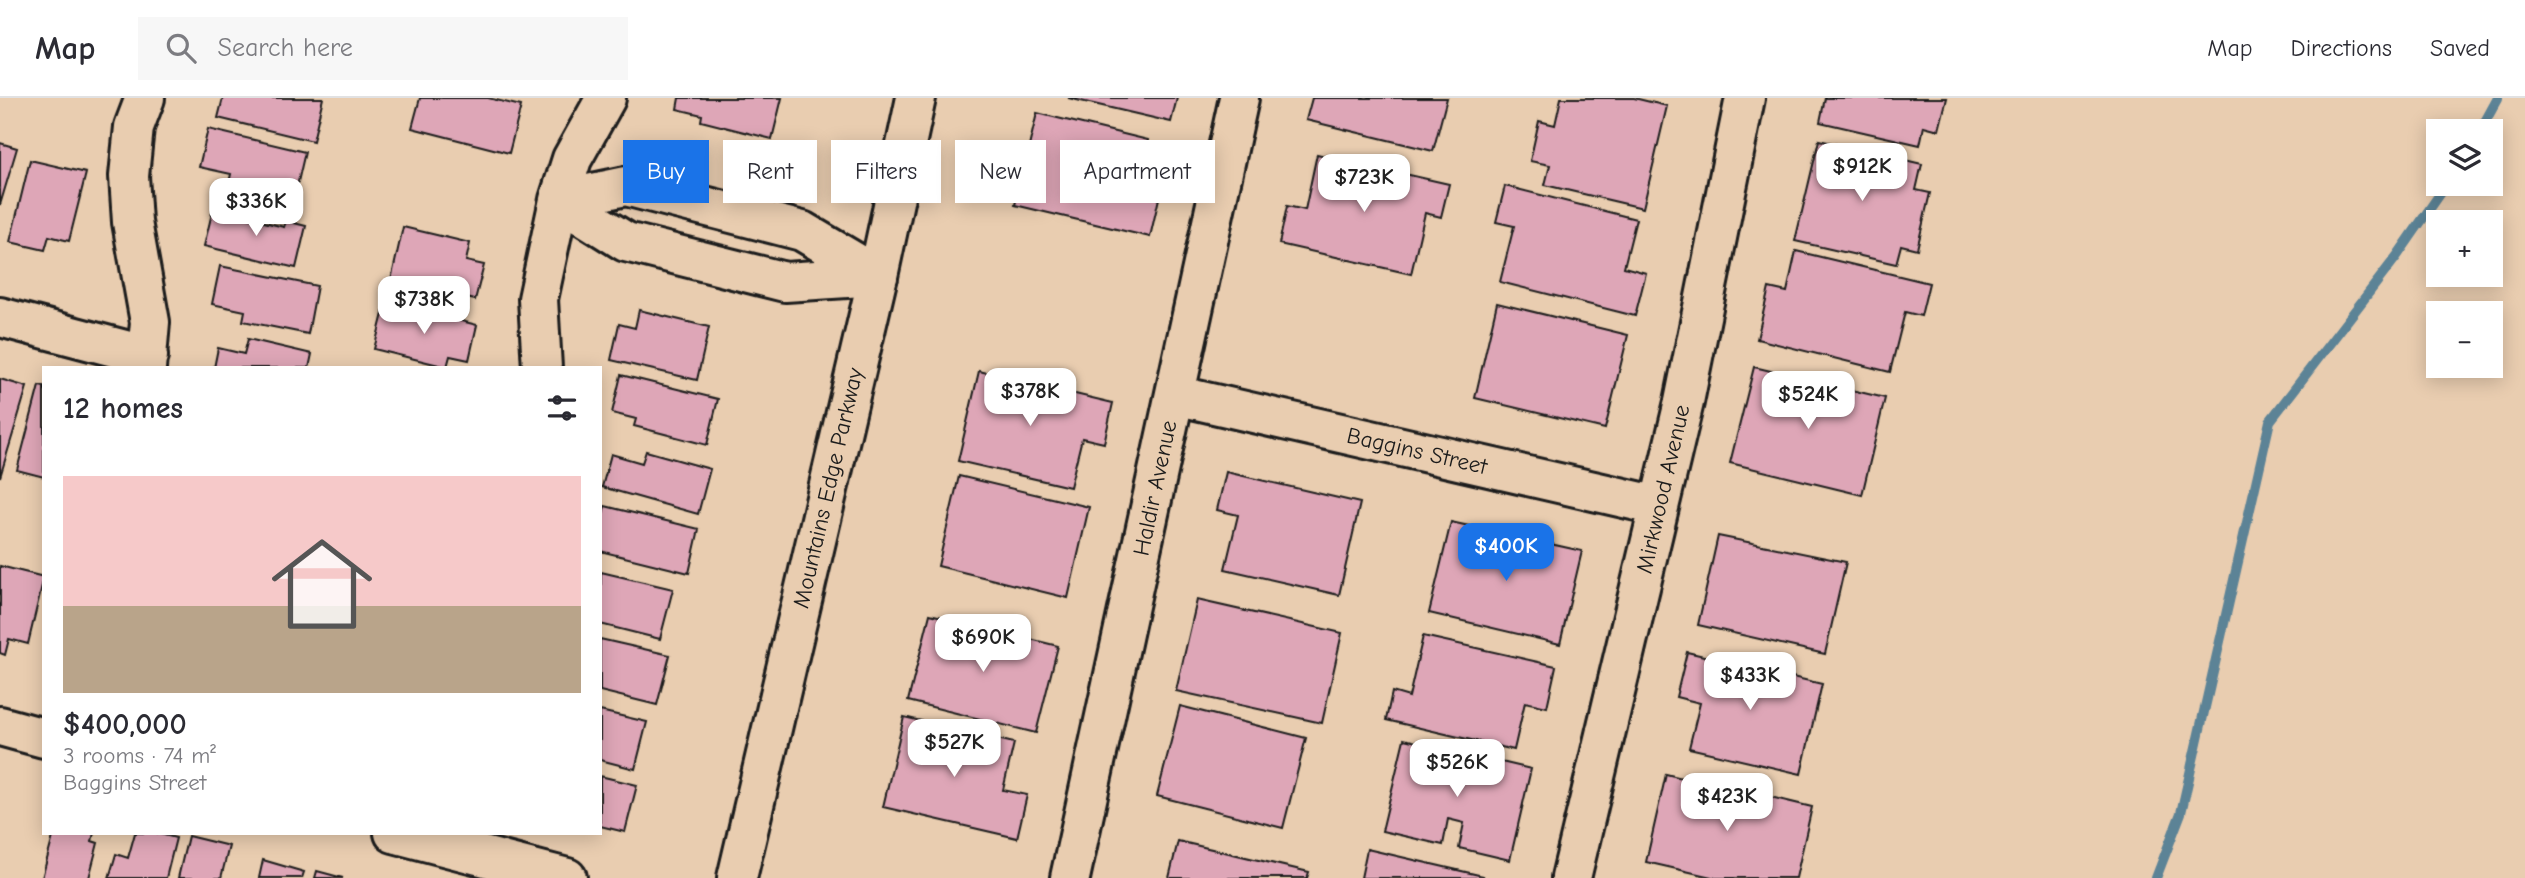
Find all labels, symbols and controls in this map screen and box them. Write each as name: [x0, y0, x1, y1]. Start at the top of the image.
search box: [138, 17, 628, 80]
text: Map: [35, 29, 96, 67]
icon: search: [162, 29, 200, 67]
text: Search here: [218, 33, 353, 63]
text: Map: [2207, 34, 2253, 62]
text: Directions: [2291, 34, 2392, 62]
text: Saved: [2430, 34, 2490, 62]
map controls: [2426, 119, 2503, 378]
button: layers: [2426, 119, 2503, 196]
chip: Buy: [623, 140, 709, 203]
chip: Rent: [723, 140, 817, 203]
chip: Filters: [831, 140, 941, 203]
chip: New: [955, 140, 1046, 203]
chip: Apartment: [1060, 140, 1215, 203]
pin: $912K: [1813, 144, 1911, 203]
text: $912K: [1832, 152, 1892, 179]
pin: $723K: [1315, 155, 1413, 214]
text: $723K: [1334, 163, 1394, 190]
pin: $336K: [207, 178, 305, 238]
text: $336K: [225, 187, 287, 214]
button: +: [2426, 210, 2503, 287]
pin: $738K: [375, 276, 473, 336]
text: $738K: [394, 285, 454, 312]
button: −: [2426, 301, 2503, 378]
street label: Mountains Edge Parkway: [787, 364, 869, 611]
pin: $378K: [981, 368, 1079, 428]
pin: $524K: [1759, 372, 1857, 431]
text: $378K: [1000, 377, 1060, 404]
text: $524K: [1778, 380, 1838, 407]
icon: filters: [543, 389, 581, 427]
text: 12 homes: [63, 391, 183, 426]
street label: Mirkwood Avenue: [1630, 402, 1696, 576]
street label: Haldir Avenue: [1127, 418, 1183, 558]
street label: Baggins Street: [1344, 422, 1491, 481]
icon: home: [259, 521, 385, 647]
pin: $400K: [1457, 524, 1555, 583]
text: $400K: [1474, 532, 1538, 559]
pin: $690K: [934, 614, 1032, 674]
text: $690K: [951, 623, 1015, 650]
pin: $433K: [1701, 652, 1799, 712]
text: $433K: [1720, 661, 1780, 688]
text: $400,000: [63, 707, 187, 742]
pin: $527K: [905, 720, 1003, 779]
text: $527K: [924, 728, 984, 755]
pin: $526K: [1408, 740, 1506, 799]
text: 3 rooms · 74 m²: [63, 742, 216, 769]
text: $526K: [1426, 748, 1488, 775]
text: Baggins Street: [63, 769, 206, 796]
pin: $423K: [1678, 774, 1776, 833]
text: $423K: [1697, 782, 1757, 809]

